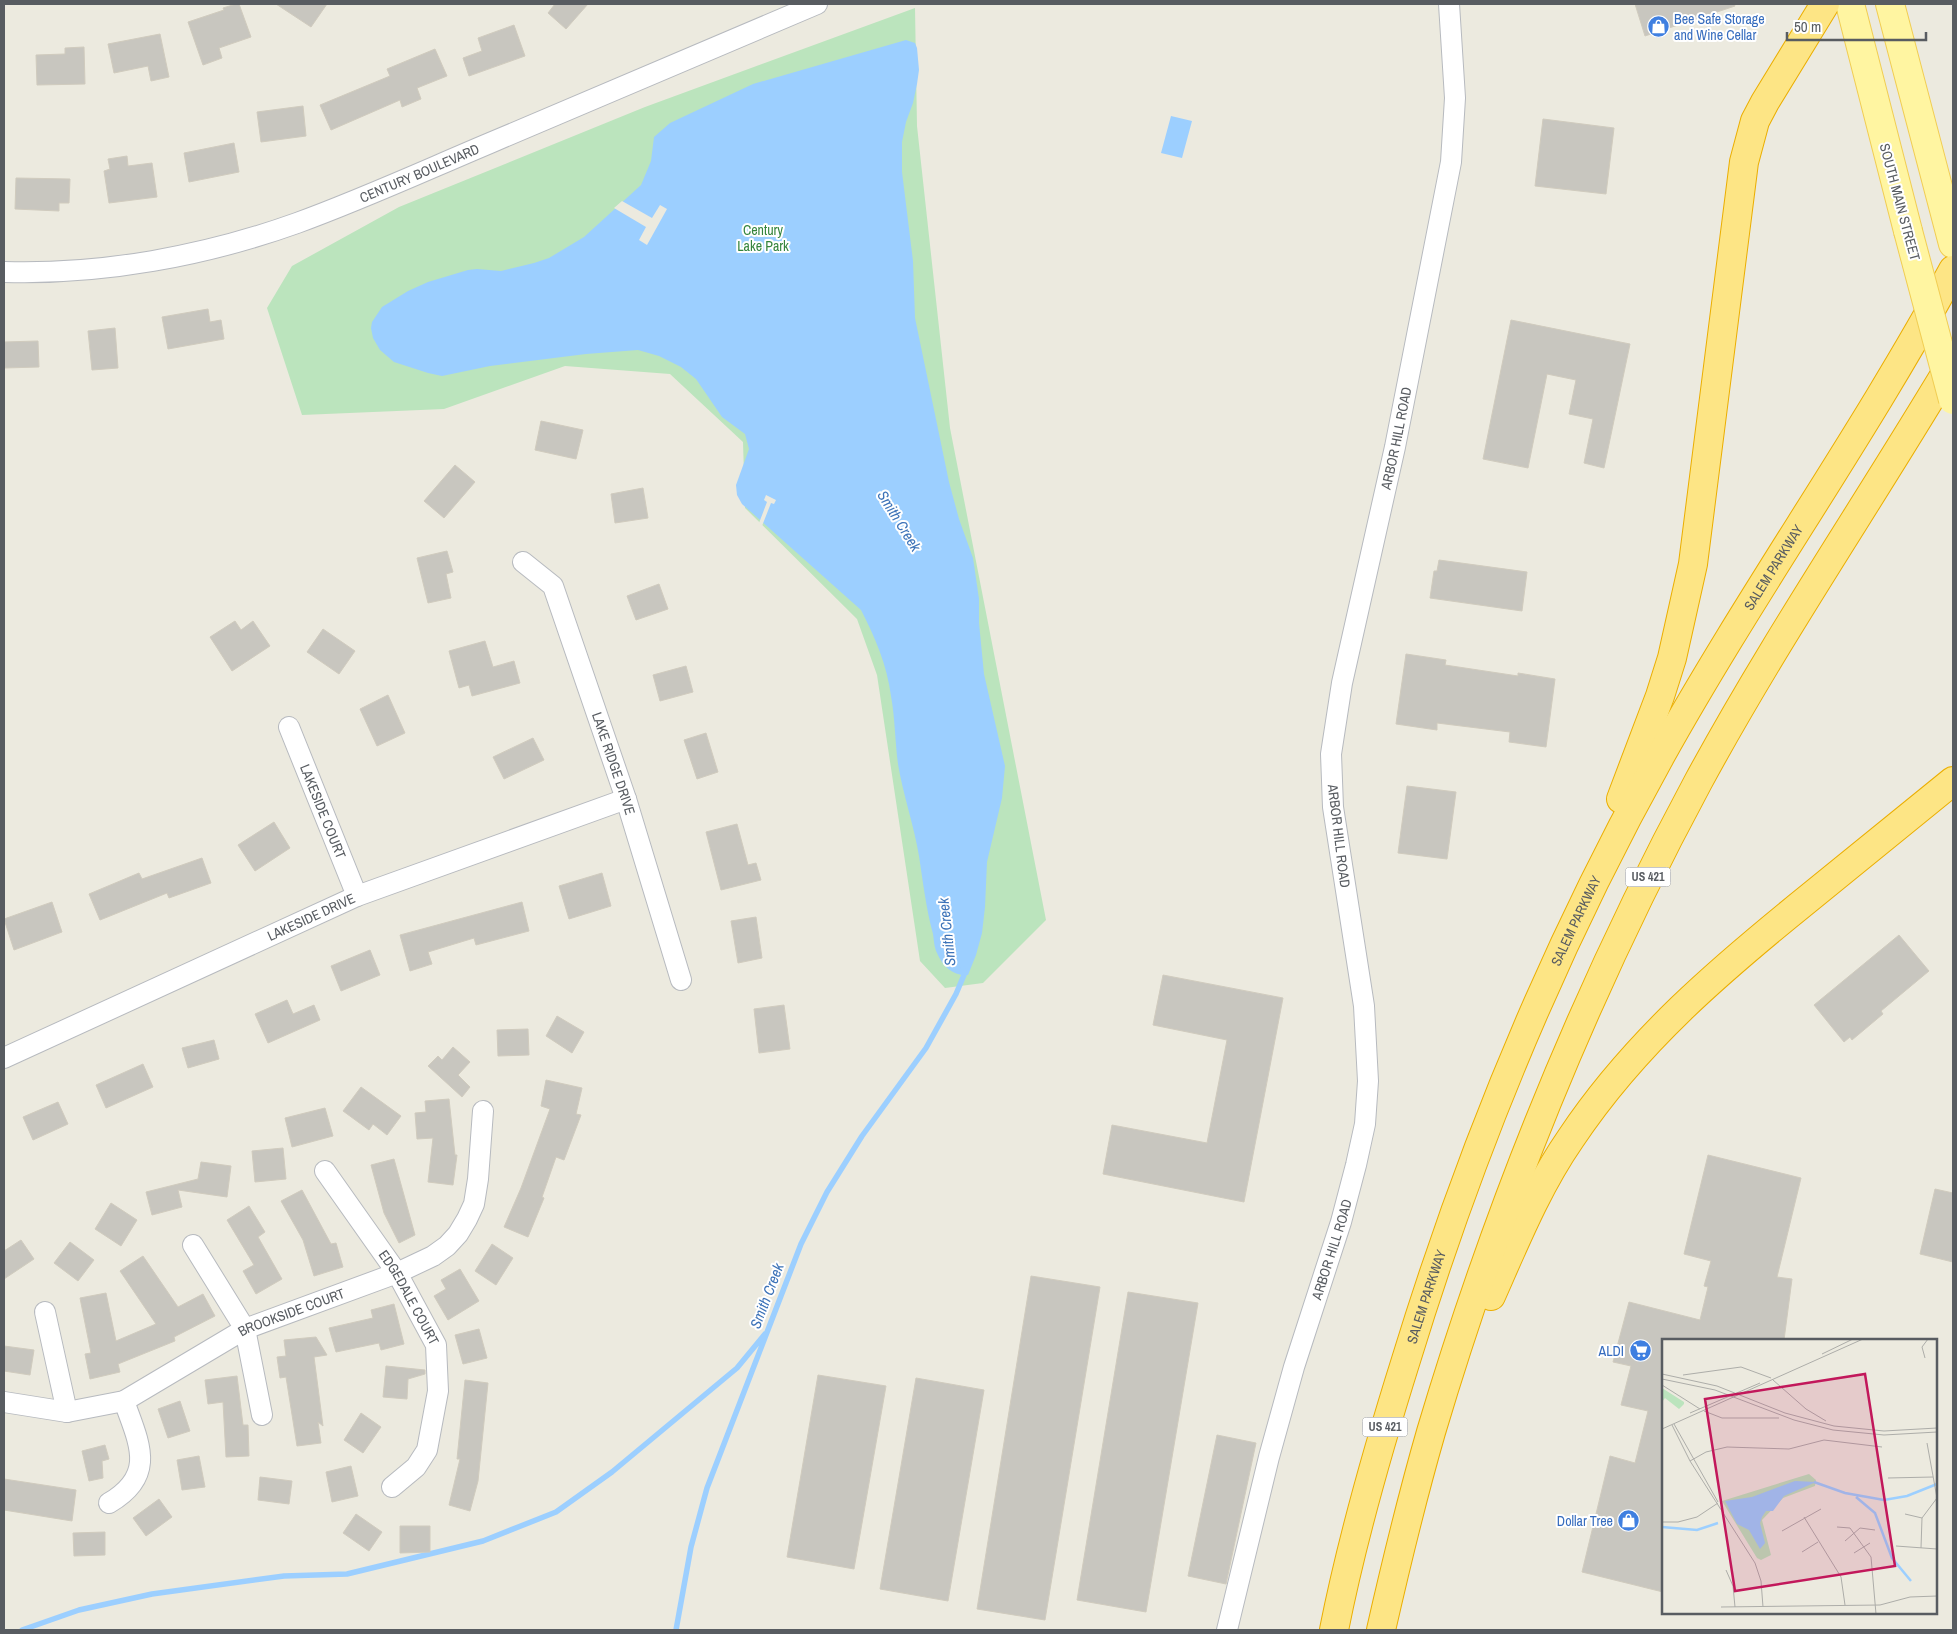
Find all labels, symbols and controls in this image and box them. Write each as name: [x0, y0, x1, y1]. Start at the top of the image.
place label: Bee Safe Storage and Wine Cellar: [1674, 10, 1765, 44]
scale bar: [1787, 10, 1926, 42]
shop icon: Bee Safe Storage and Wine Cellar: [1646, 15, 1670, 39]
text: 50 m: [1794, 16, 1821, 37]
street label: CENTURY BOULEVARD: [357, 140, 482, 207]
street label: SOUTH MAIN STREET: [1876, 141, 1924, 263]
park label: Century Lake Park: [737, 221, 789, 255]
street label: ARBOR HILL ROAD: [1377, 385, 1416, 492]
water label: Smith Creek: [872, 486, 927, 556]
street label: SALEM PARKWAY: [1740, 521, 1807, 614]
street label: LAKE RIDGE DRIVE: [588, 710, 639, 817]
street label: LAKESIDE COURT: [296, 762, 350, 861]
street label: ARBOR HILL ROAD: [1324, 782, 1354, 889]
road number: US 421: [1626, 868, 1670, 886]
street label: SALEM PARKWAY: [1547, 872, 1605, 969]
street label: LAKESIDE DRIVE: [264, 889, 358, 945]
water label: Smith Creek: [932, 896, 961, 967]
street label: ARBOR HILL ROAD: [1307, 1197, 1356, 1303]
street label: EDGEDALE COURT: [375, 1247, 443, 1348]
street label: SALEM PARKWAY: [1403, 1247, 1450, 1346]
water label: Smith Creek: [744, 1259, 789, 1331]
street label: BROOKSIDE COURT: [235, 1284, 347, 1340]
supermarket icon: ALDI: [1628, 1339, 1652, 1363]
inset map: [1662, 1339, 1937, 1614]
place label: ALDI: [1597, 1342, 1624, 1360]
road number: US 421: [1362, 1418, 1408, 1436]
shop icon: Dollar Tree: [1617, 1509, 1641, 1533]
place label: Dollar Tree: [1557, 1512, 1613, 1530]

